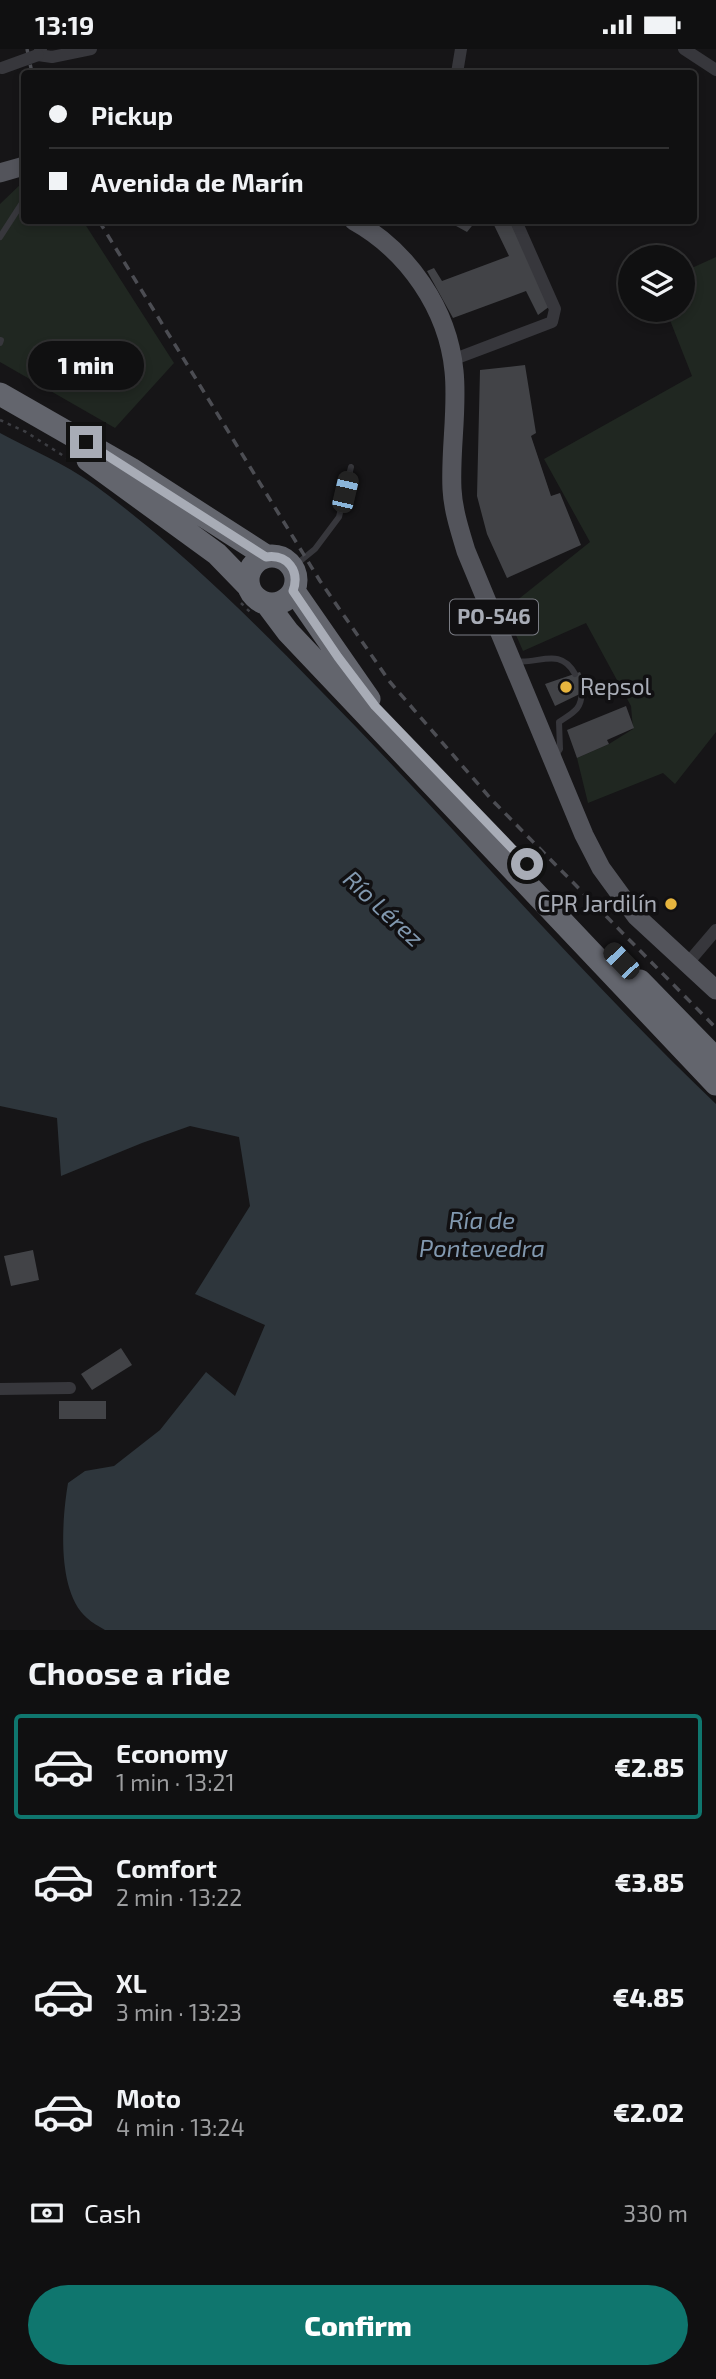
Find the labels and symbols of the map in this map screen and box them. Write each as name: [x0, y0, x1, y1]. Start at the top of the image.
callout: 1 min: [28, 341, 144, 389]
route end: [70, 426, 102, 458]
car: [331, 469, 360, 515]
road number: PO-546: [450, 599, 538, 635]
place label: Repsol: [580, 672, 652, 700]
marker: Repsol: [558, 679, 574, 695]
route start: [511, 848, 543, 880]
water label: Río Lérez: [338, 864, 430, 952]
place label: CPR Jardilín: [537, 889, 657, 917]
marker: CPR Jardilín: [663, 896, 679, 912]
car: [599, 939, 644, 983]
water label: Ría de Pontevedra: [419, 1205, 545, 1262]

